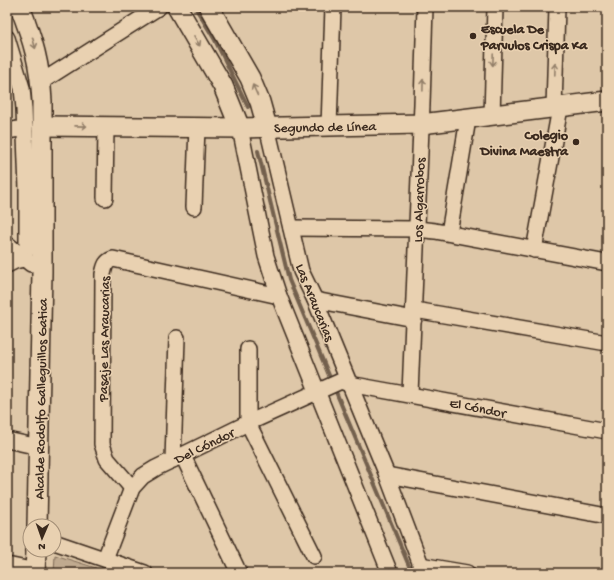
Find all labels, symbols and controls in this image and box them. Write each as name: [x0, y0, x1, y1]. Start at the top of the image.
place label: Escuela De Parvulos Crispa Ka: [480, 22, 588, 55]
marker: Escuela De Parvulos Crispa Ka: [468, 31, 478, 41]
one-way arrow: [193, 35, 201, 47]
one-way arrow: [30, 37, 38, 50]
one-way arrow: [490, 53, 497, 66]
one-way arrow: [551, 63, 559, 76]
one-way arrow: [419, 79, 427, 92]
one-way arrow: [251, 85, 258, 97]
street label: Segundo de Línea: [274, 119, 378, 138]
one-way arrow: [74, 123, 87, 130]
place label: Colegio Divina Maestra: [479, 128, 569, 161]
marker: Colegio Divina Maestra: [571, 137, 581, 147]
street label: Los Algarrobos: [411, 157, 431, 243]
street label: Las Araucarias: [290, 262, 337, 345]
street label: Pasaje Las Araucarias: [96, 275, 115, 403]
street label: Alcalde Rodolfo Galleguillos Gatica: [32, 297, 53, 500]
street label: El Cóndor: [448, 396, 508, 423]
street label: Del Cóndor: [171, 425, 239, 470]
north arrow: [22, 518, 62, 558]
text: N: [38, 540, 46, 552]

